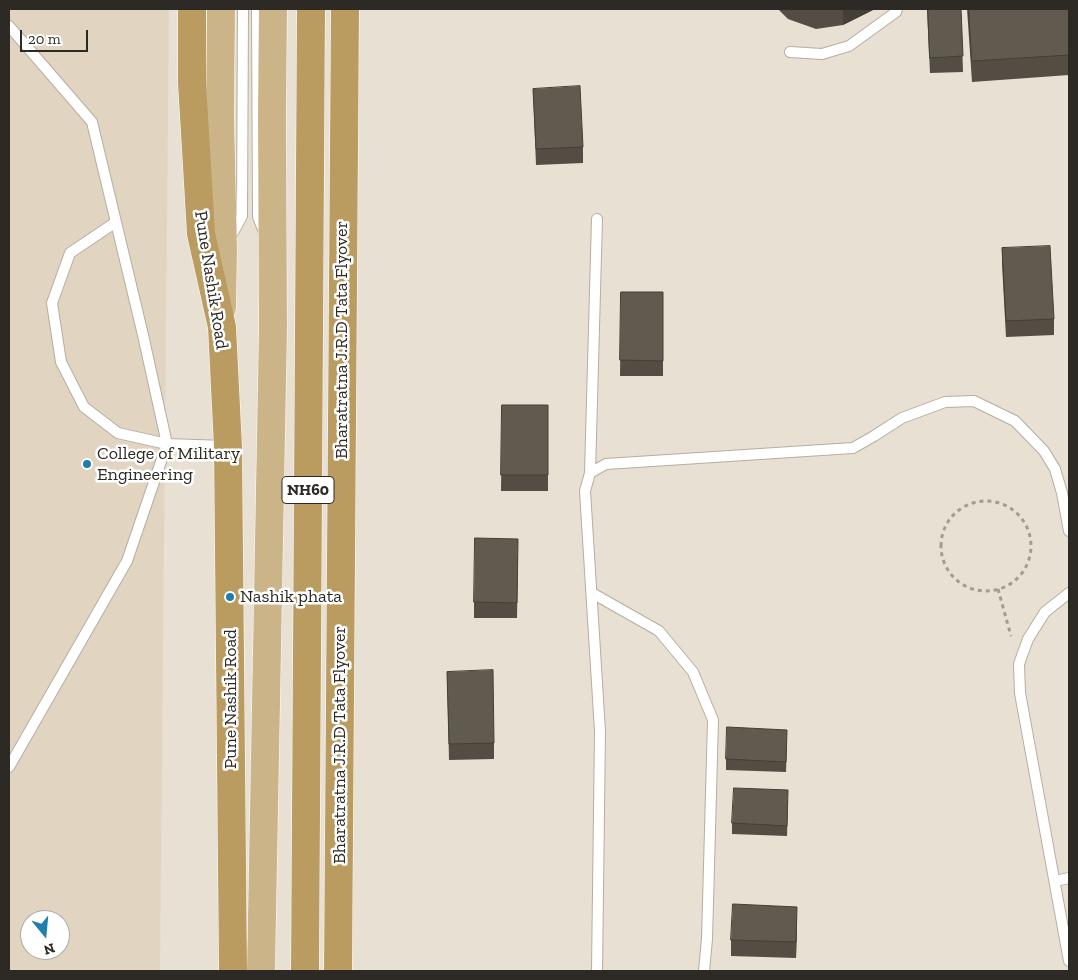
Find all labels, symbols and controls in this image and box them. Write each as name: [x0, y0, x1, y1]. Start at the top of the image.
scale bar: [22, 20, 90, 52]
text: 20 m: [28, 30, 61, 48]
street label: Pune Nashik Road: [189, 209, 233, 351]
street label: Bharatratna J.R.D Tata Flyover: [331, 221, 353, 459]
place label: College of Military Engineering: [97, 443, 240, 486]
marker: College of Military Engineering: [81, 458, 93, 470]
road number: NH60: [282, 476, 334, 504]
place label: Nashik phata: [240, 586, 342, 608]
marker: Nashik phata: [224, 591, 236, 603]
street label: Bharatratna J.R.D Tata Flyover: [329, 626, 351, 864]
street label: Pune Nashik Road: [220, 629, 242, 769]
north arrow: [20, 910, 70, 960]
text: N: [42, 939, 57, 959]

